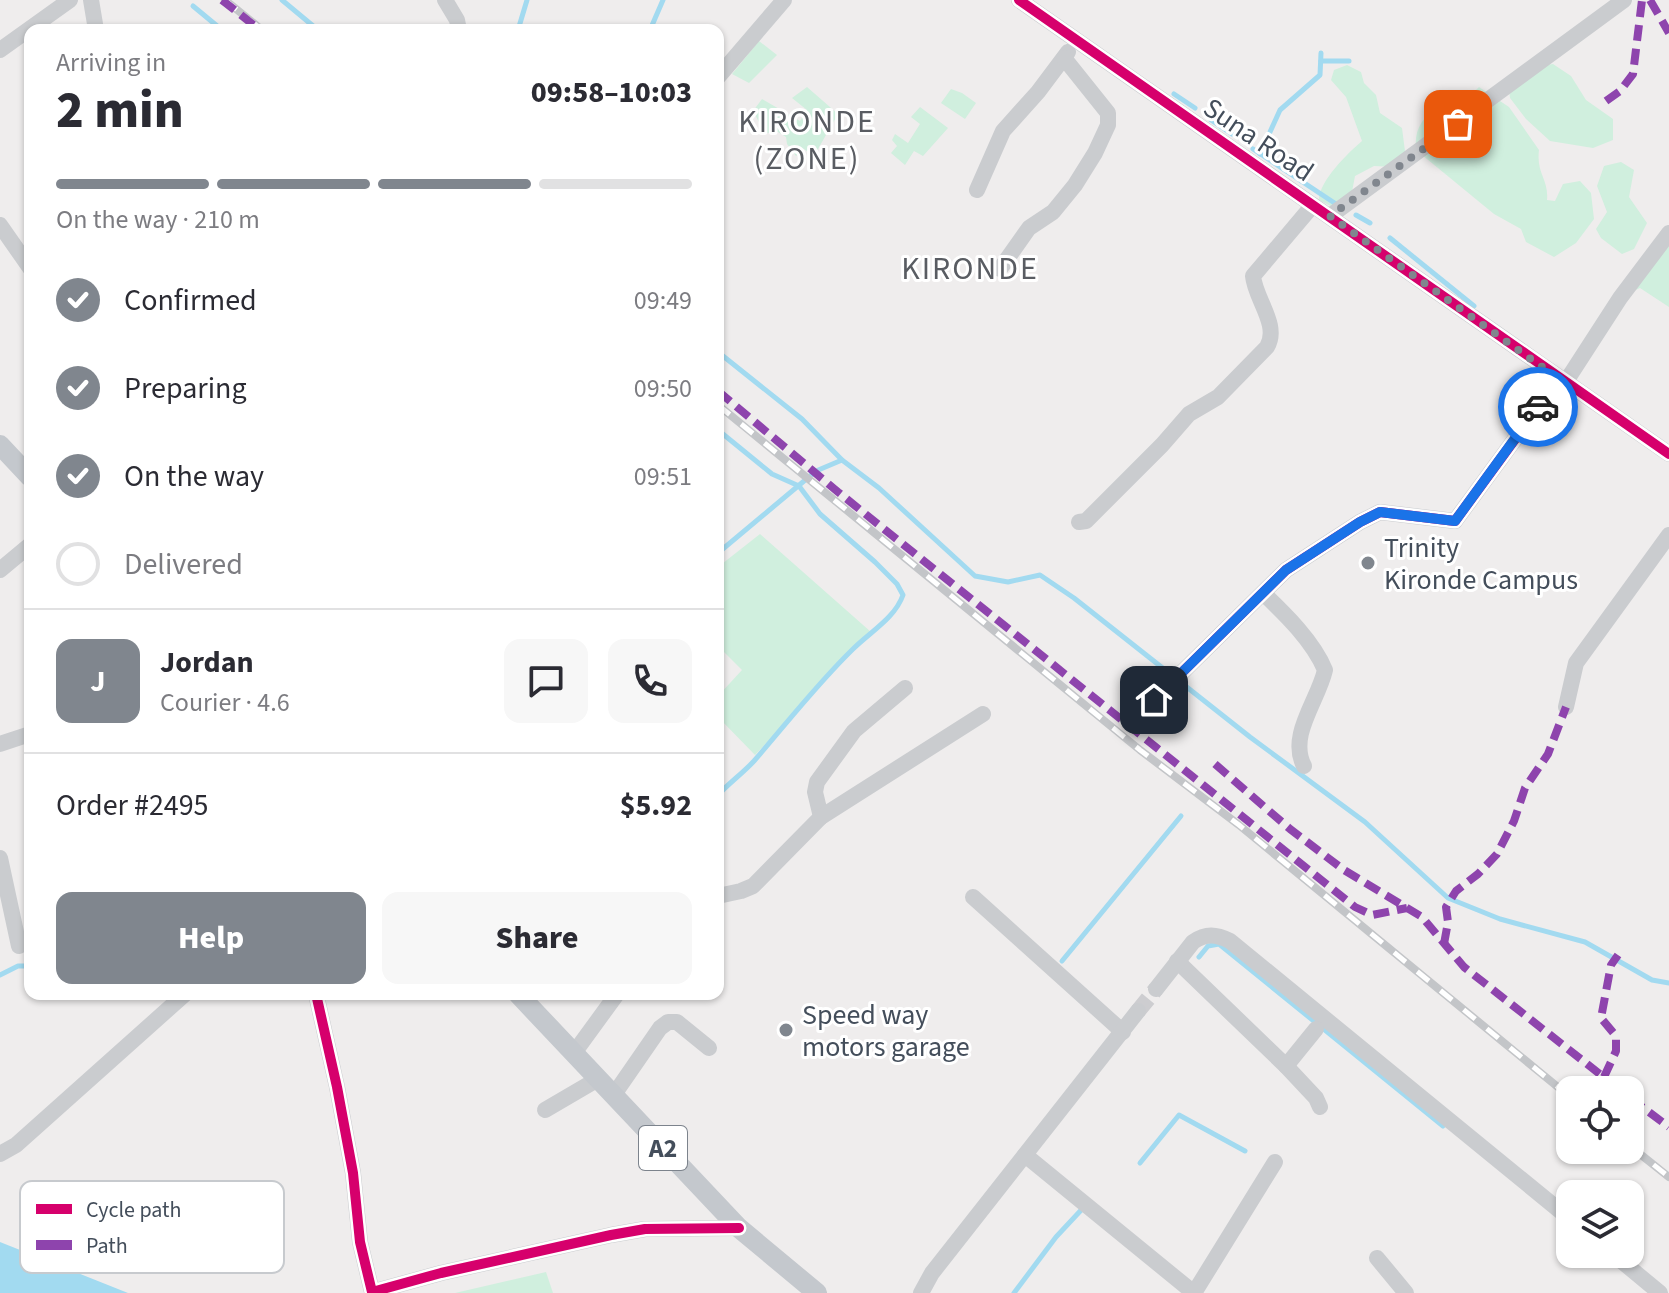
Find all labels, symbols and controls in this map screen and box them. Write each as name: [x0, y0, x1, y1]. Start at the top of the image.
text: Arriving in: [56, 44, 166, 81]
text: 09:58–10:03: [531, 71, 692, 114]
text: 2 min: [56, 74, 184, 148]
street label: Suna Road: [1195, 88, 1322, 191]
pin: [1424, 90, 1492, 158]
district label: KIRONDE (ZONE): [738, 99, 876, 182]
icon: bag: [1436, 102, 1480, 146]
text: On the way · 210 m: [56, 201, 260, 238]
district label: KIRONDE: [901, 246, 1039, 292]
icon: check: [56, 278, 100, 322]
text: Confirmed: [124, 279, 257, 322]
text: 09:49: [634, 282, 692, 319]
icon: check: [56, 366, 100, 410]
text: Preparing: [124, 367, 247, 410]
courier: [1498, 367, 1578, 447]
text: 09:50: [634, 370, 692, 407]
icon: car: [1516, 385, 1560, 429]
icon: check: [56, 454, 100, 498]
text: On the way: [124, 455, 264, 498]
text: 09:51: [634, 458, 692, 495]
place label: Trinity Kironde Campus: [1384, 528, 1578, 600]
text: Delivered: [124, 543, 243, 586]
marker: Trinity Kironde Campus: [1359, 554, 1377, 572]
button: chat: [504, 639, 588, 723]
button: phone: [608, 639, 692, 723]
text: Jordan: [160, 641, 254, 684]
text: J: [90, 660, 106, 703]
pin: [1120, 666, 1188, 734]
icon: home: [1132, 678, 1176, 722]
text: Courier · 4.6: [160, 684, 290, 721]
text: Order #2495: [56, 784, 209, 827]
text: $5.92: [620, 784, 692, 827]
button: Help: [56, 892, 366, 984]
button: Share: [382, 892, 692, 984]
place label: Speed way motors garage: [802, 995, 970, 1067]
marker: Speed way motors garage: [777, 1021, 795, 1039]
map controls: [1556, 1076, 1644, 1268]
button: locate: [1556, 1076, 1644, 1164]
road number: A2: [639, 1126, 687, 1170]
button: layers: [1556, 1180, 1644, 1268]
legend: [20, 1181, 284, 1273]
text: Cycle path: [86, 1194, 182, 1226]
text: Path: [86, 1230, 128, 1262]

